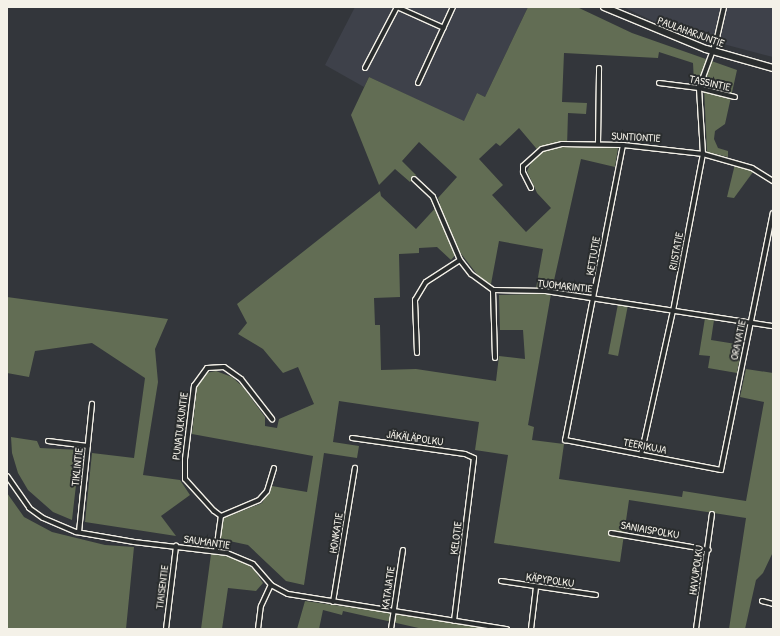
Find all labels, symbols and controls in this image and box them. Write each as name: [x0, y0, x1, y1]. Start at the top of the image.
street label: PAULAHARJUNTIE: [656, 14, 726, 50]
street label: TASSINTIE: [688, 72, 732, 94]
street label: SUNTIONTIE: [611, 129, 661, 145]
street label: RIISTATIE: [666, 231, 686, 271]
street label: KETTUTIE: [583, 235, 603, 277]
street label: TUOMARINTIE: [537, 277, 593, 295]
street label: ORAVATIE: [727, 319, 749, 361]
street label: PUNATULKUNTIE: [169, 391, 191, 461]
street label: JÄKÄLÄPOLKU: [386, 427, 444, 449]
street label: TEERIKUJA: [622, 435, 668, 457]
street label: TIKLINTIE: [68, 447, 86, 487]
street label: HONKATIE: [326, 512, 346, 554]
street label: SANIAISPOLKU: [620, 518, 680, 542]
street label: KELOTIE: [447, 521, 465, 555]
street label: SAUMANTIE: [183, 532, 231, 552]
street label: HAVUPOLKU: [686, 544, 706, 596]
street label: TIAISENTIE: [153, 564, 171, 610]
street label: KATAJATIE: [378, 565, 398, 611]
street label: KÄPYPOLKU: [525, 570, 575, 590]

